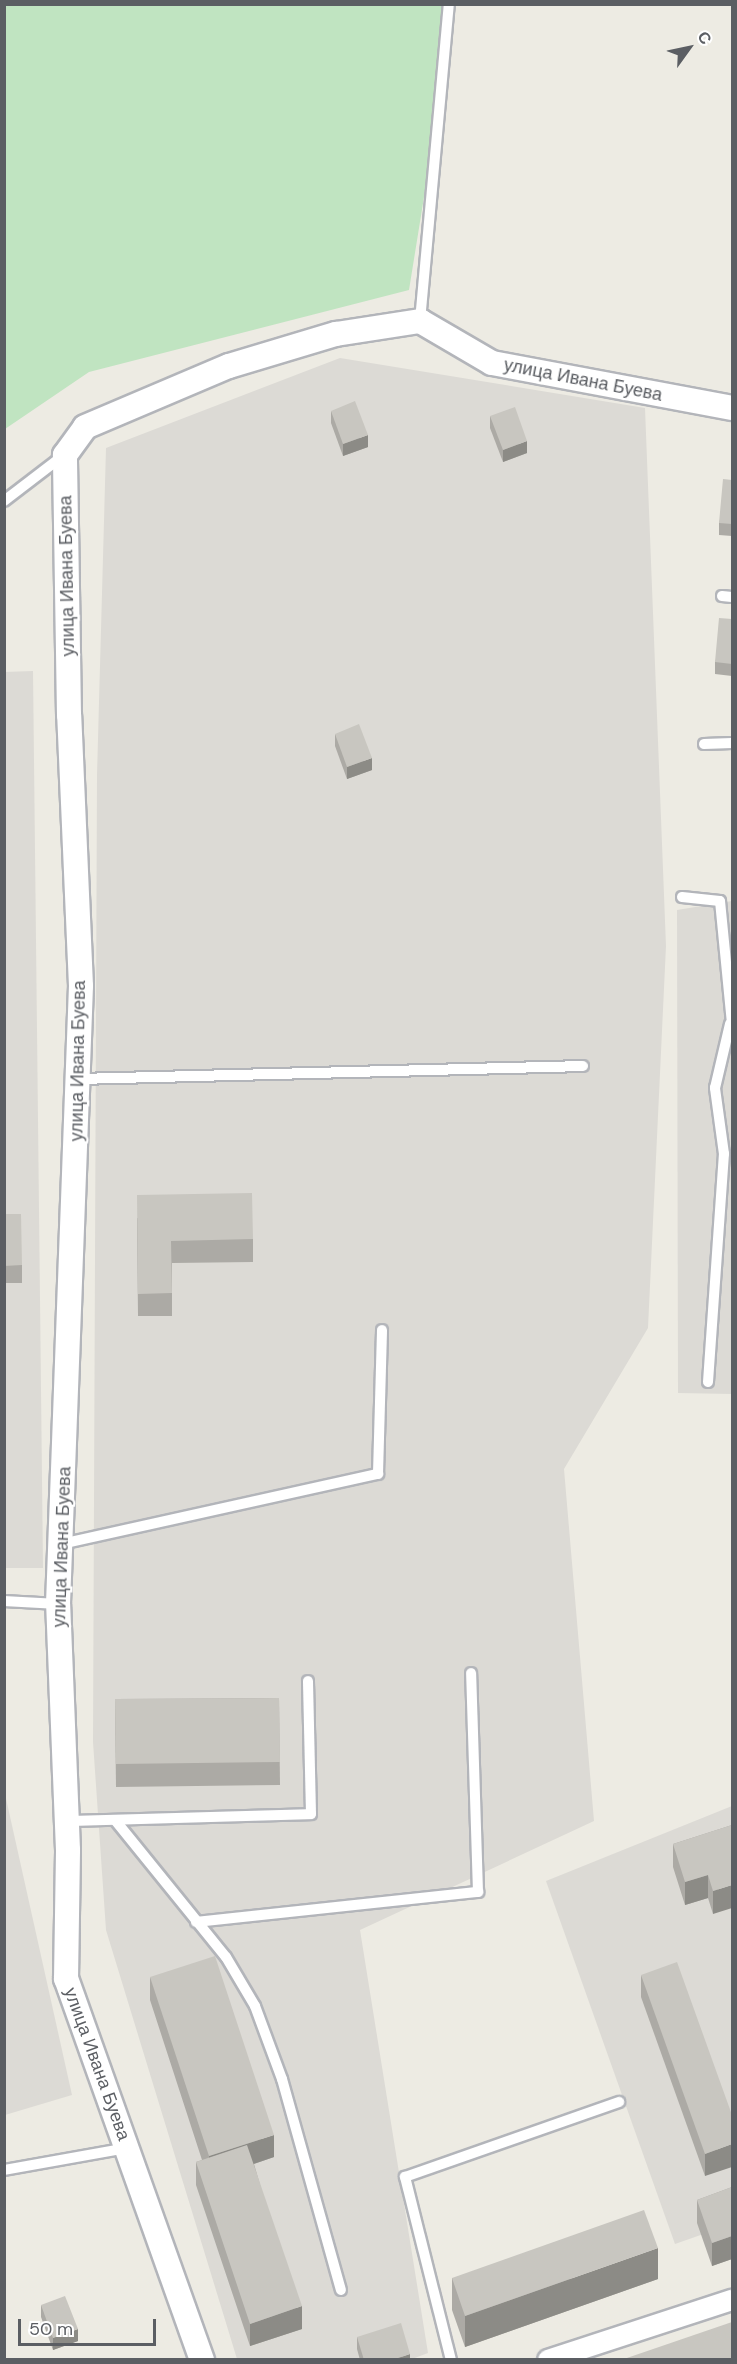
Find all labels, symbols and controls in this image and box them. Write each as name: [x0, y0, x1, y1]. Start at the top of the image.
north arrow: [659, 18, 719, 78]
text: С: [693, 27, 716, 48]
street label: улица Ивана Буева: [502, 354, 664, 406]
street label: улица Ивана Буева: [55, 495, 79, 657]
street label: улица Ивана Буева: [66, 980, 90, 1142]
street label: улица Ивана Буева: [48, 1466, 76, 1628]
street label: улица Ивана Буева: [59, 1985, 135, 2143]
scale bar: [21, 2307, 159, 2345]
text: 50 m: [29, 2317, 73, 2341]

